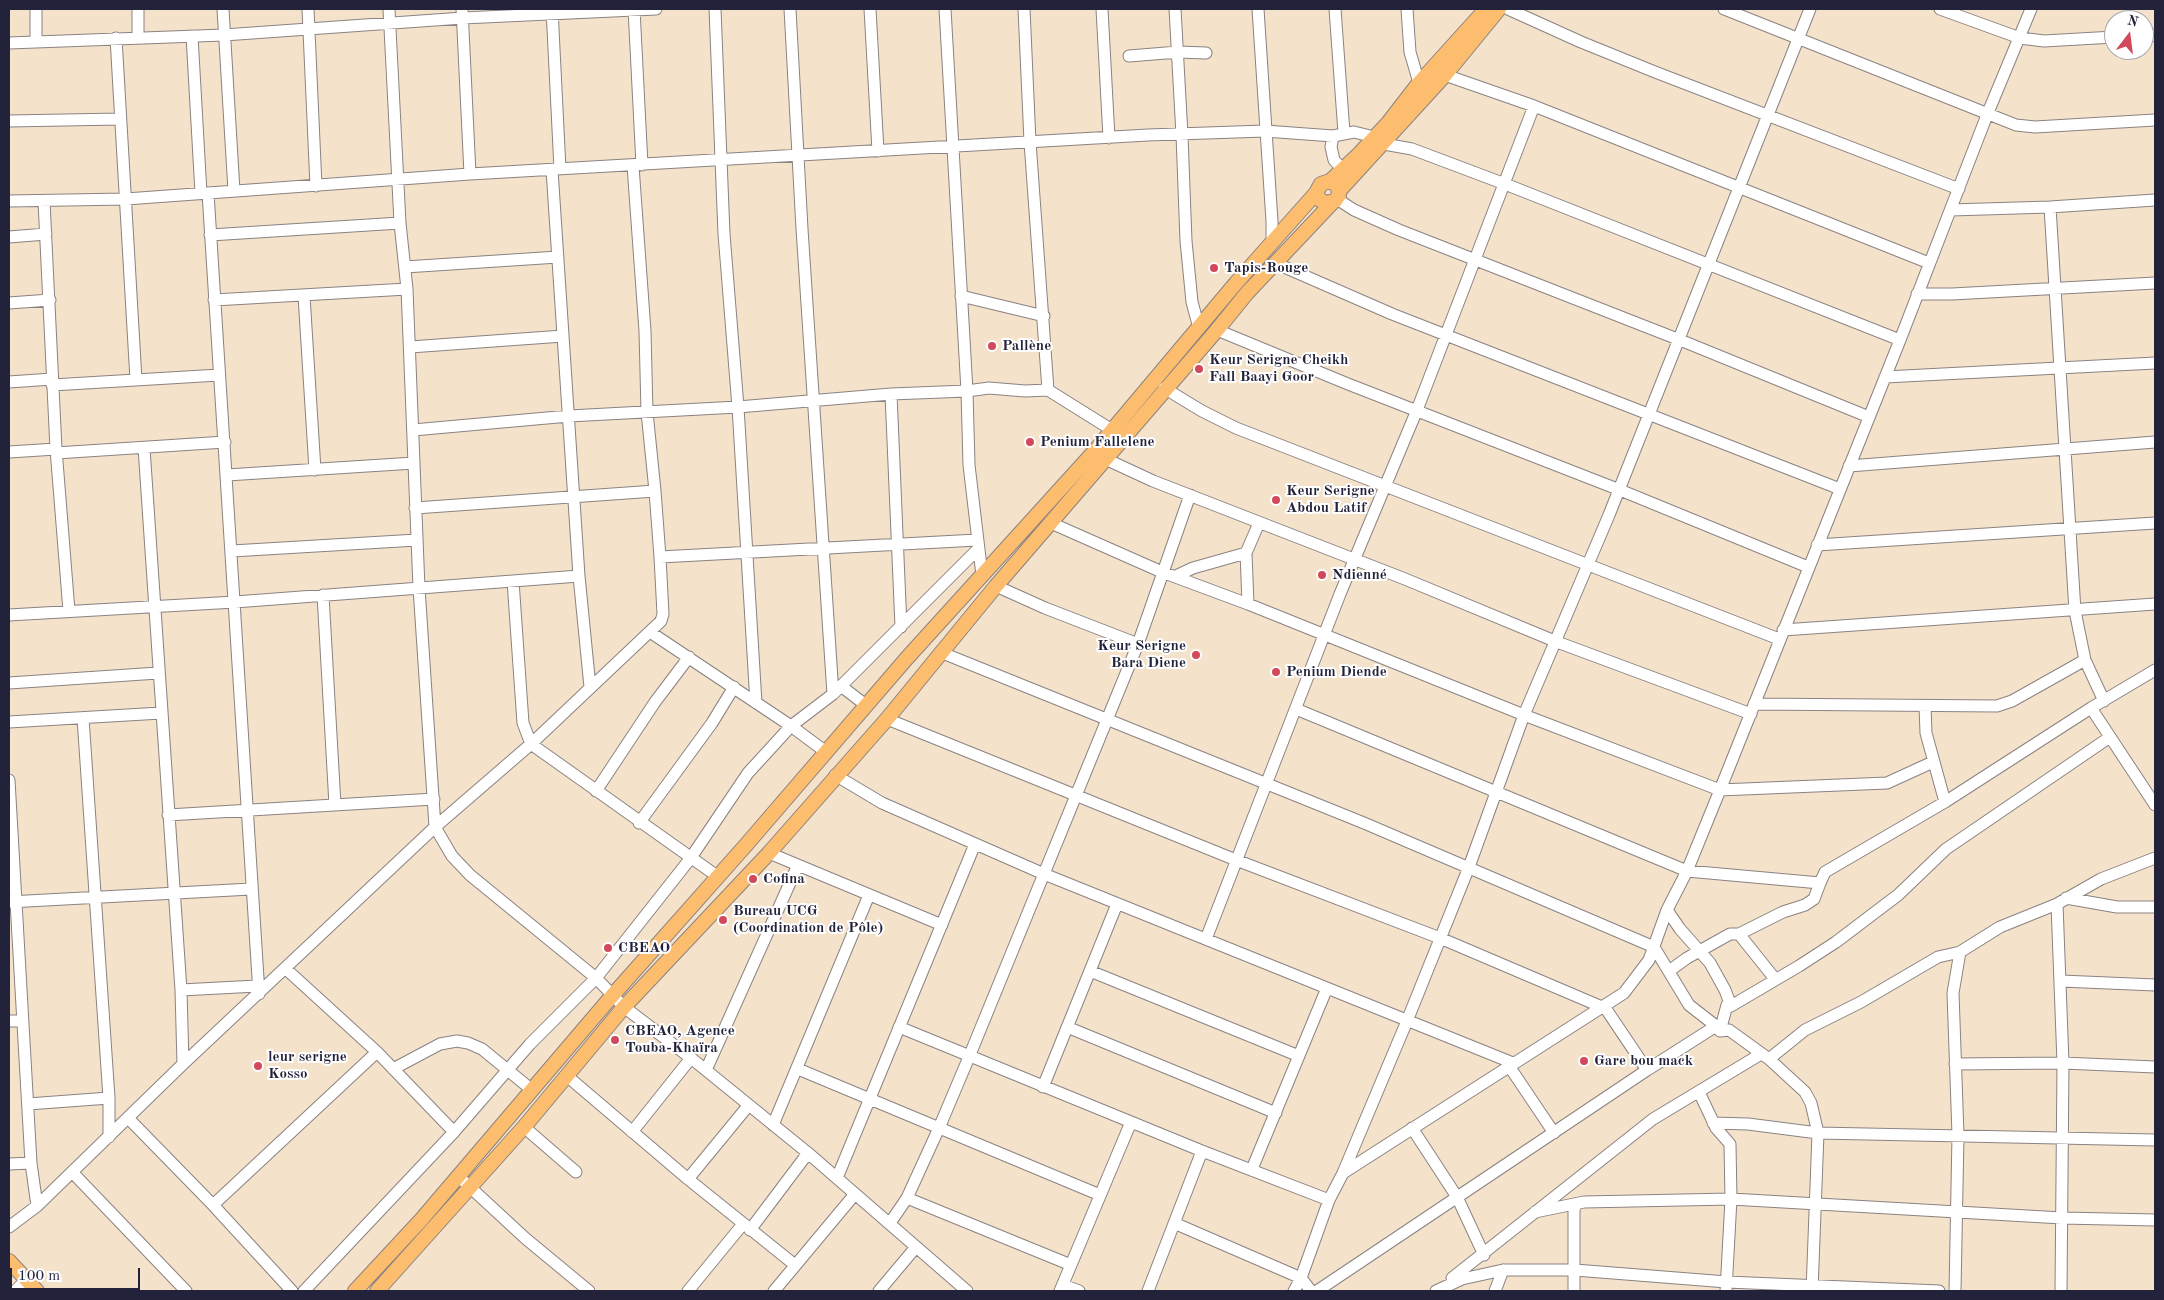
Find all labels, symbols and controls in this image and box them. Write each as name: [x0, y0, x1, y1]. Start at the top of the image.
north arrow: [2104, 10, 2154, 60]
text: N: [2126, 13, 2140, 30]
place label: Tapis-Rouge: [1224, 259, 1308, 277]
marker: Tapis-Rouge: [1208, 262, 1220, 274]
place label: Pallène: [1002, 337, 1051, 355]
marker: Pallène: [986, 340, 998, 352]
place label: Keur Serigne Cheikh Fall Baayi Goor: [1209, 351, 1348, 386]
marker: Keur Serigne Cheikh Fall Baayi Goor: [1193, 363, 1205, 375]
place label: Penium Fallelene: [1040, 433, 1155, 451]
marker: Penium Fallelene: [1024, 436, 1036, 448]
place label: Keur Serigne Abdou Latif: [1286, 482, 1375, 517]
marker: Keur Serigne Abdou Latif: [1270, 494, 1282, 506]
place label: Ndienné: [1332, 566, 1387, 584]
marker: Ndienné: [1316, 569, 1328, 581]
place label: Keur Serigne Bara Diene: [1097, 637, 1186, 672]
marker: Keur Serigne Bara Diene: [1190, 649, 1202, 661]
place label: Penium Diende: [1286, 663, 1387, 681]
marker: Penium Diende: [1270, 666, 1282, 678]
place label: Cofina: [763, 870, 805, 888]
marker: Cofina: [747, 873, 759, 885]
place label: Bureau UCG (Coordination de Pôle): [733, 902, 883, 937]
marker: Bureau UCG (Coordination de Pôle): [717, 914, 729, 926]
place label: CBEAO: [618, 939, 670, 957]
marker: CBEAO: [602, 942, 614, 954]
place label: CBEAO, Agence Touba-Khaïra: [625, 1022, 735, 1057]
marker: CBEAO, Agence Touba-Khaïra: [609, 1034, 621, 1046]
place label: leur serigne Kosso: [268, 1048, 347, 1083]
place label: Gare bou mack: [1594, 1052, 1693, 1070]
marker: Gare bou mack: [1578, 1055, 1590, 1067]
marker: leur serigne Kosso: [252, 1060, 264, 1072]
scale bar: [12, 1258, 142, 1290]
text: 100 m: [18, 1269, 60, 1284]

